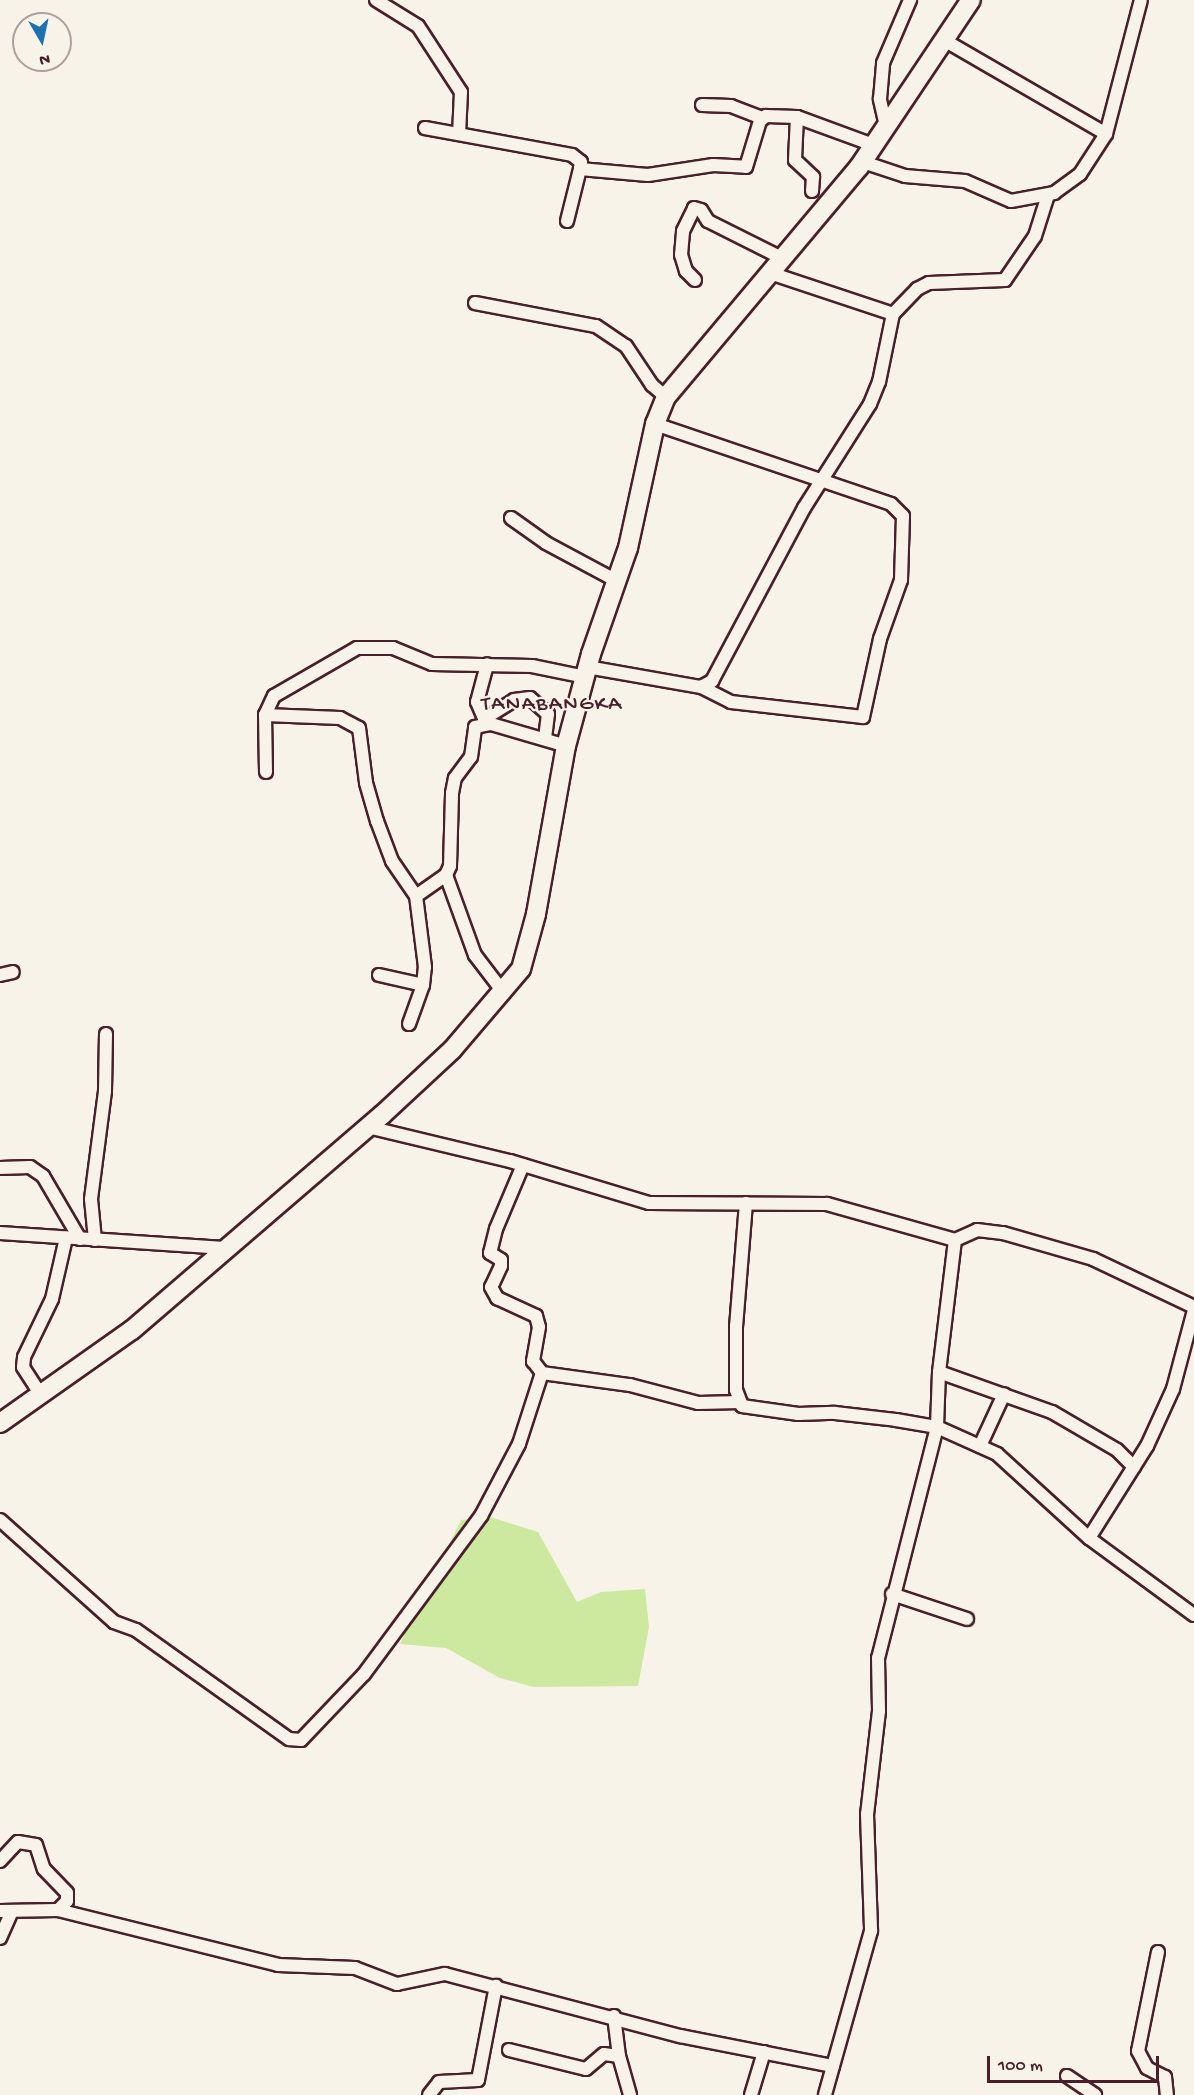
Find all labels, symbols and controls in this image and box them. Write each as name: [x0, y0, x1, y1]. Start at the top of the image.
north arrow: [12, 12, 72, 72]
text: N: [38, 48, 51, 68]
district label: TANABANGKA: [481, 693, 623, 719]
scale bar: [990, 2044, 1162, 2082]
text: 100 m: [998, 2056, 1043, 2077]

